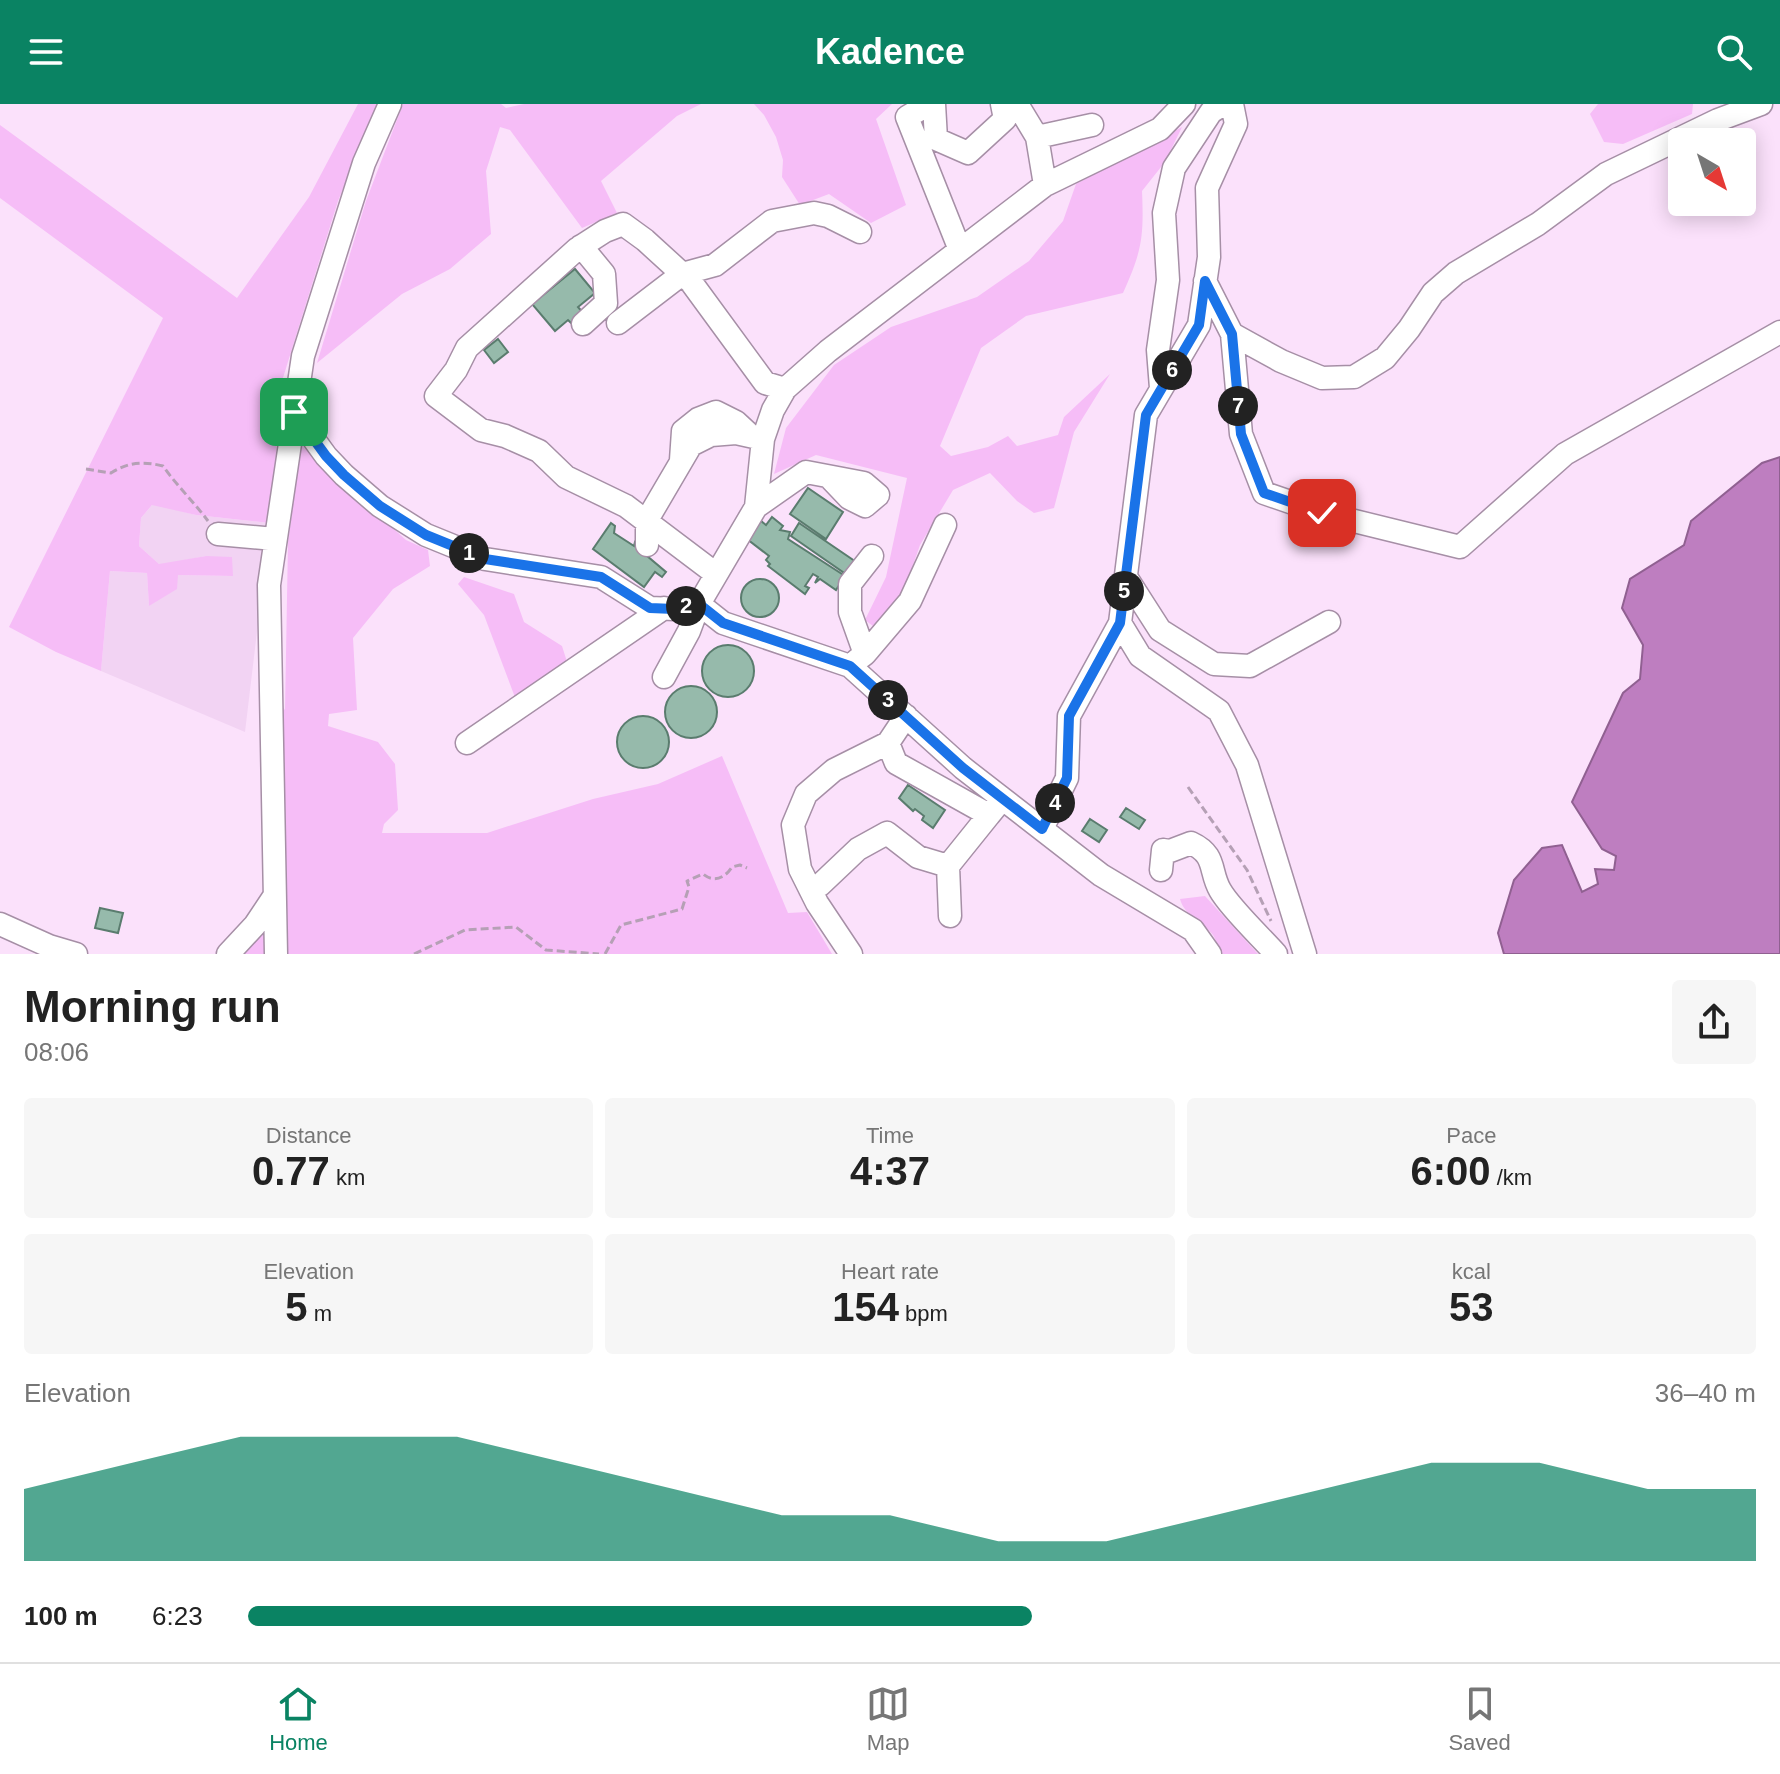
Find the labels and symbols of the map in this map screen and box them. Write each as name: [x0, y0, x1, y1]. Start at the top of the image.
north arrow: [1668, 128, 1756, 216]
pin: 6: [1152, 350, 1192, 390]
pin: [260, 378, 328, 446]
pin: 7: [1218, 386, 1258, 426]
pin: [1288, 479, 1356, 547]
pin: 1: [449, 533, 489, 573]
pin: 5: [1104, 571, 1144, 611]
pin: 2: [666, 586, 706, 626]
pin: 3: [868, 680, 908, 720]
pin: 4: [1035, 783, 1075, 823]

